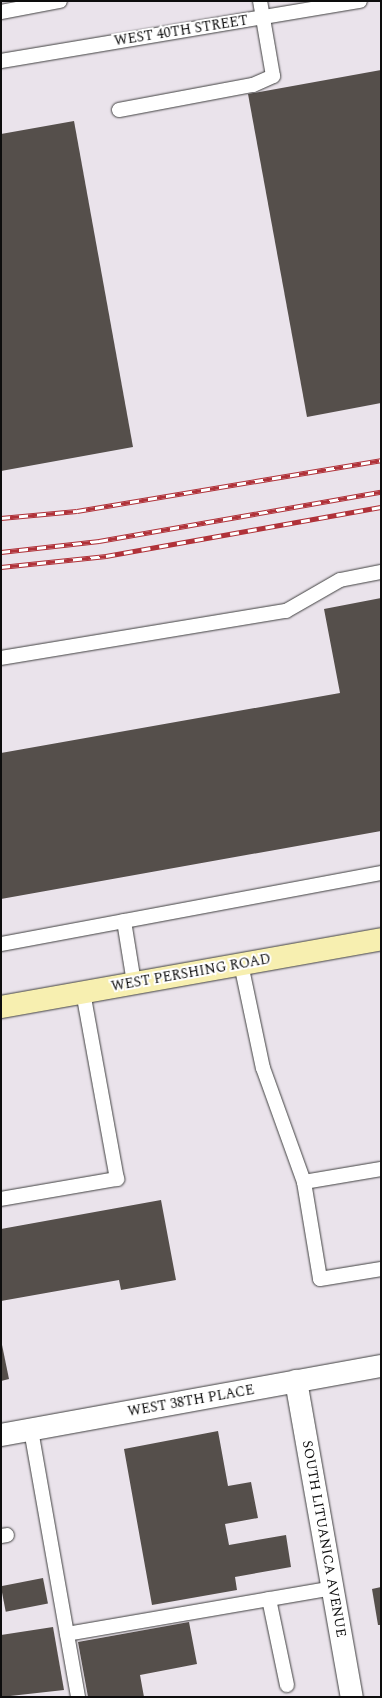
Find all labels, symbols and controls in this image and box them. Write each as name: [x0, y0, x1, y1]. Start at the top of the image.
street label: WEST 40TH STREET: [113, 12, 249, 50]
street label: WEST PERSHING ROAD: [110, 951, 272, 995]
street label: WEST 38TH PLACE: [126, 1382, 256, 1420]
street label: SOUTH LITUANICA AVENUE: [298, 1439, 350, 1639]

